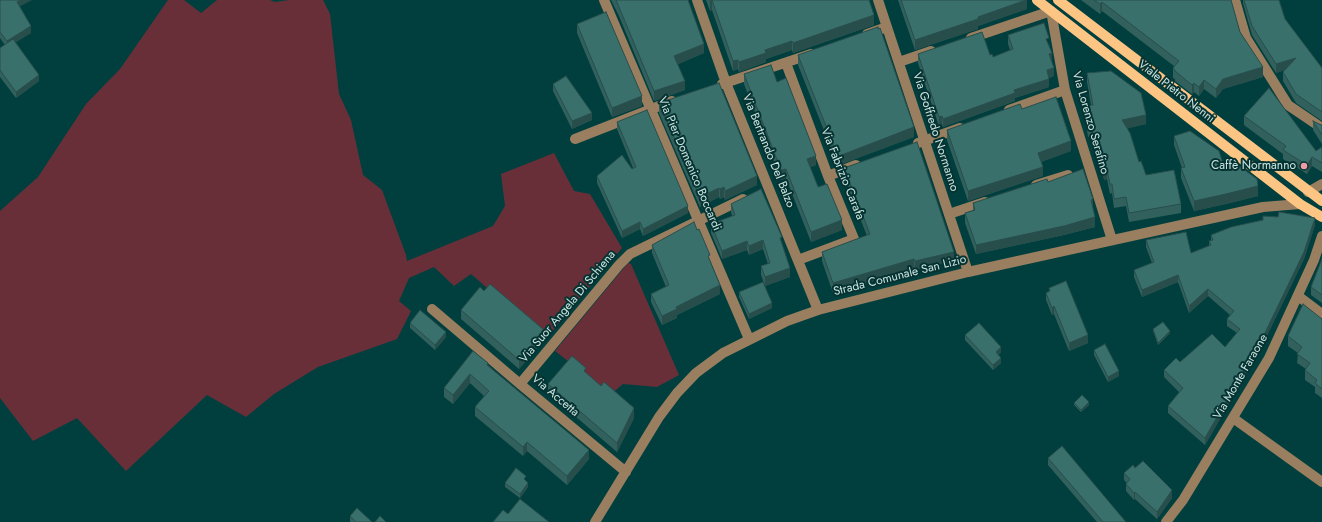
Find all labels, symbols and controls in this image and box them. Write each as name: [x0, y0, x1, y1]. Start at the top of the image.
street label: Viale Pietro Nenni: [1135, 58, 1217, 126]
street label: Via Lorenzo Serafino: [1068, 70, 1112, 176]
street label: Via Goffredo Normanno: [909, 71, 961, 193]
street label: Via Bertrando Del Balzo: [739, 92, 797, 210]
street label: Via Pier Domenico Boccardi: [654, 95, 724, 233]
street label: Via Fabrizio Carafa: [817, 126, 867, 222]
place label: Caffè Normanno: [1211, 159, 1296, 173]
marker: Caffè Normanno: [1299, 161, 1309, 171]
street label: Via Suor Angela Di Schiena: [517, 248, 619, 366]
street label: Strada Comunale San Lizio: [832, 252, 968, 300]
street label: Via Monte Faraone: [1211, 332, 1271, 422]
street label: Via Accetta: [528, 372, 582, 420]

